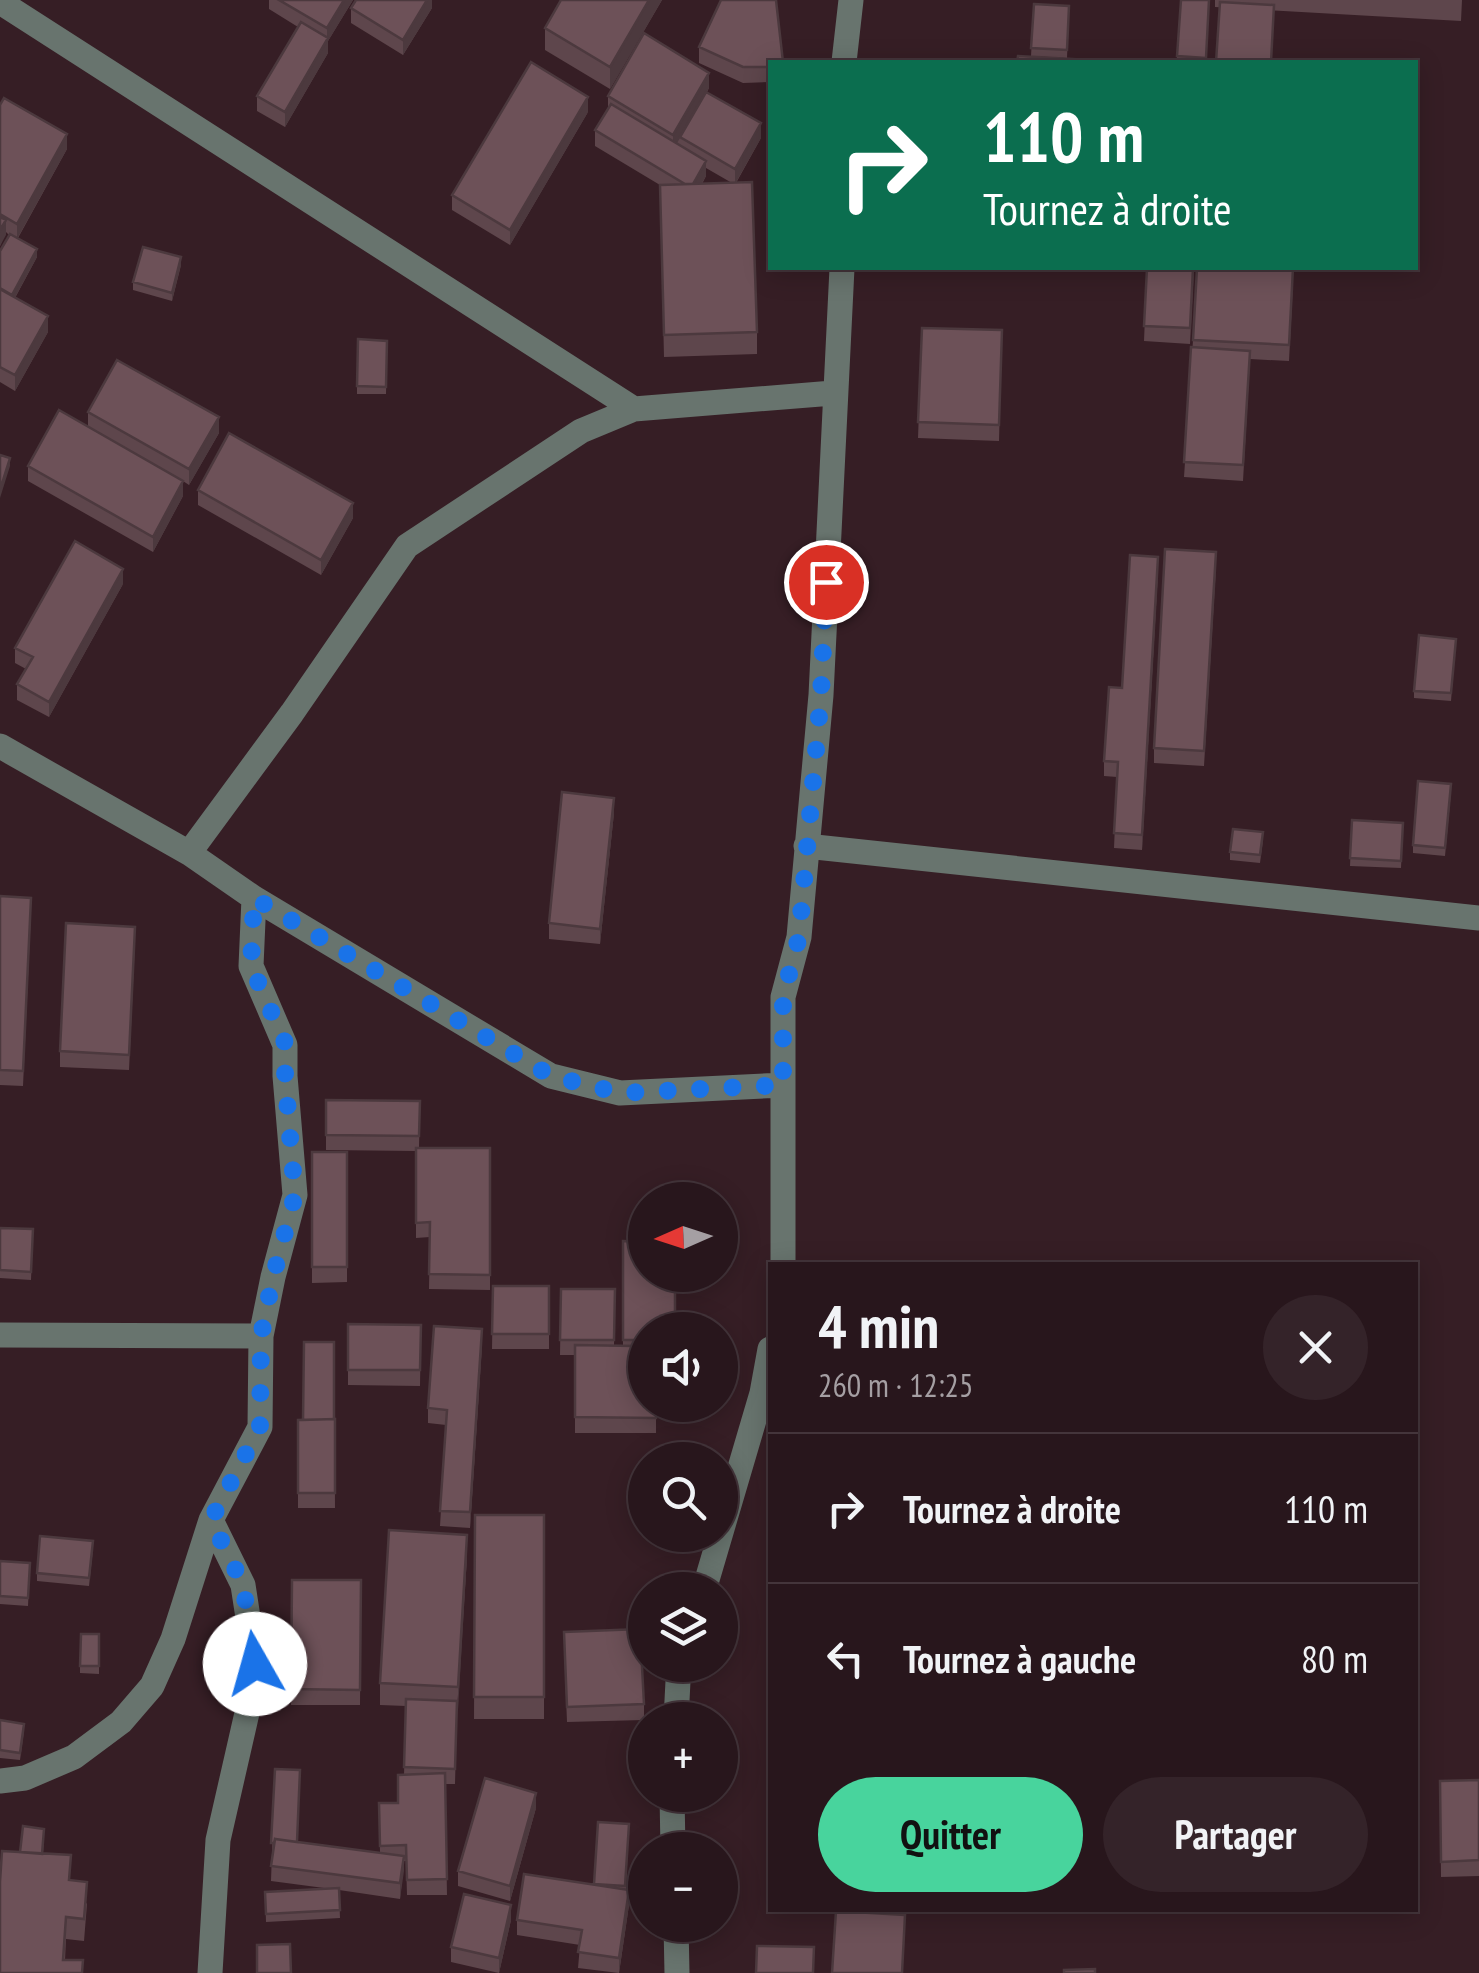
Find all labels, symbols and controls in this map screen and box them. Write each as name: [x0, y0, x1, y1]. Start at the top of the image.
text: 110 m: [983, 91, 1144, 181]
icon: right: [818, 100, 948, 230]
text: Tournez à droite: [983, 179, 1232, 237]
pin: [784, 540, 869, 625]
icon: arrive: [799, 555, 854, 610]
north arrow: [628, 1182, 738, 1292]
map controls: [628, 1182, 738, 1942]
text: 4 min: [818, 1287, 939, 1365]
button: close: [1263, 1295, 1368, 1400]
button: sound: [628, 1312, 738, 1422]
text: 260 m · 12:25: [818, 1364, 973, 1406]
button: search: [628, 1442, 738, 1552]
icon: right: [818, 1481, 873, 1536]
text: Tournez à droite: [903, 1484, 1121, 1533]
text: 110 m: [1284, 1484, 1368, 1533]
button: layers: [628, 1572, 738, 1682]
position arrow: [203, 1612, 307, 1716]
icon: left: [818, 1631, 873, 1686]
text: Tournez à gauche: [903, 1634, 1136, 1683]
text: 80 m: [1301, 1634, 1368, 1683]
button: +: [628, 1702, 738, 1812]
button: Quitter: [818, 1777, 1083, 1892]
button: Partager: [1103, 1777, 1368, 1892]
button: −: [628, 1832, 738, 1942]

